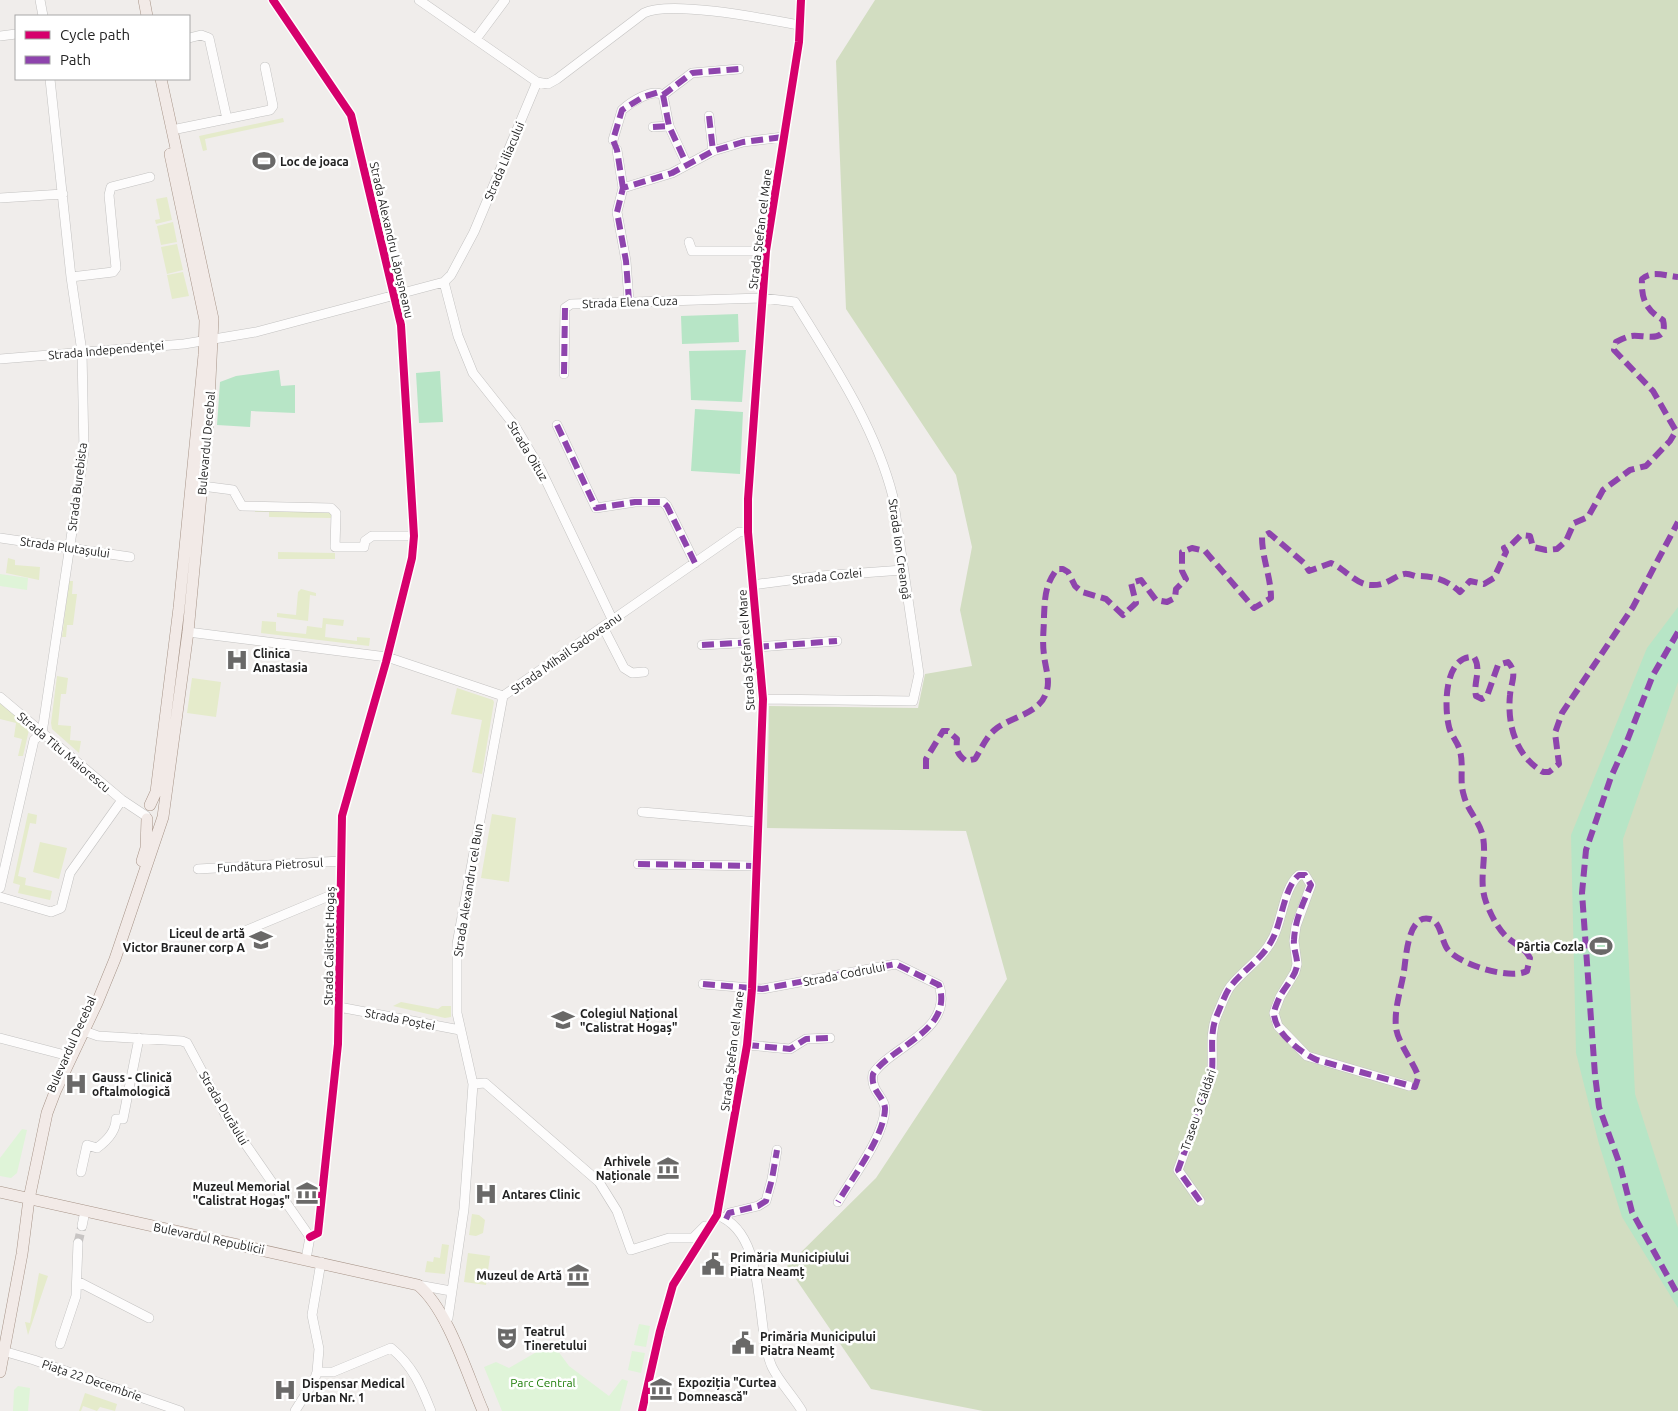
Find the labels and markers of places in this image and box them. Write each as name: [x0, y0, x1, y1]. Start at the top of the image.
sports icon: Loc de joaca: [251, 148, 277, 174]
place label: Loc de joaca: [280, 155, 349, 168]
hospital icon: Clinica Anastasia: [224, 647, 250, 673]
place label: Clinica Anastasia: [253, 647, 308, 674]
place label: Liceul de artă Victor Brauner corp A: [123, 927, 246, 954]
school or university icon: Liceul de artă Victor Brauner corp A: [248, 927, 274, 953]
sports icon: Pârtia Cozla: [1588, 933, 1614, 959]
place label: Pârtia Cozla: [1516, 940, 1584, 953]
school or university icon: Colegiul Național "Calistrat Hogaș": [550, 1007, 576, 1033]
place label: Colegiul Național "Calistrat Hogaș": [580, 1007, 678, 1035]
hospital icon: Gauss - Clinică oftalmologică: [63, 1071, 89, 1097]
place label: Gauss - Clinică oftalmologică: [92, 1071, 172, 1098]
place label: Arhivele Naționale: [596, 1155, 651, 1183]
museum icon: Arhivele Naționale: [655, 1155, 681, 1181]
place label: Muzeul Memorial "Calistrat Hogaș": [193, 1180, 290, 1208]
museum icon: Muzeul Memorial "Calistrat Hogaș": [294, 1180, 320, 1206]
hospital icon: Antares Clinic: [473, 1181, 499, 1207]
place label: Antares Clinic: [502, 1188, 580, 1201]
public building icon: Primăria Municipiului Piatra Neamț: [700, 1251, 726, 1277]
place label: Primăria Municipiului Piatra Neamț: [730, 1251, 849, 1279]
museum icon: Muzeul de Artă: [565, 1262, 591, 1288]
place label: Muzeul de Artă: [476, 1269, 562, 1282]
theatre icon: Teatrul Tineretului: [494, 1325, 520, 1351]
place label: Teatrul Tineretului: [524, 1325, 587, 1352]
public building icon: Primăria Municipului Piatra Neamț: [730, 1330, 756, 1356]
place label: Primăria Municipului Piatra Neamț: [760, 1330, 876, 1358]
museum icon: Expoziția "Curtea Domnească": [648, 1376, 674, 1402]
place label: Expoziția "Curtea Domnească": [678, 1376, 777, 1403]
hospital icon: Dispensar Medical Urban Nr. 1: [272, 1377, 298, 1403]
place label: Dispensar Medical Urban Nr. 1: [302, 1377, 405, 1404]

